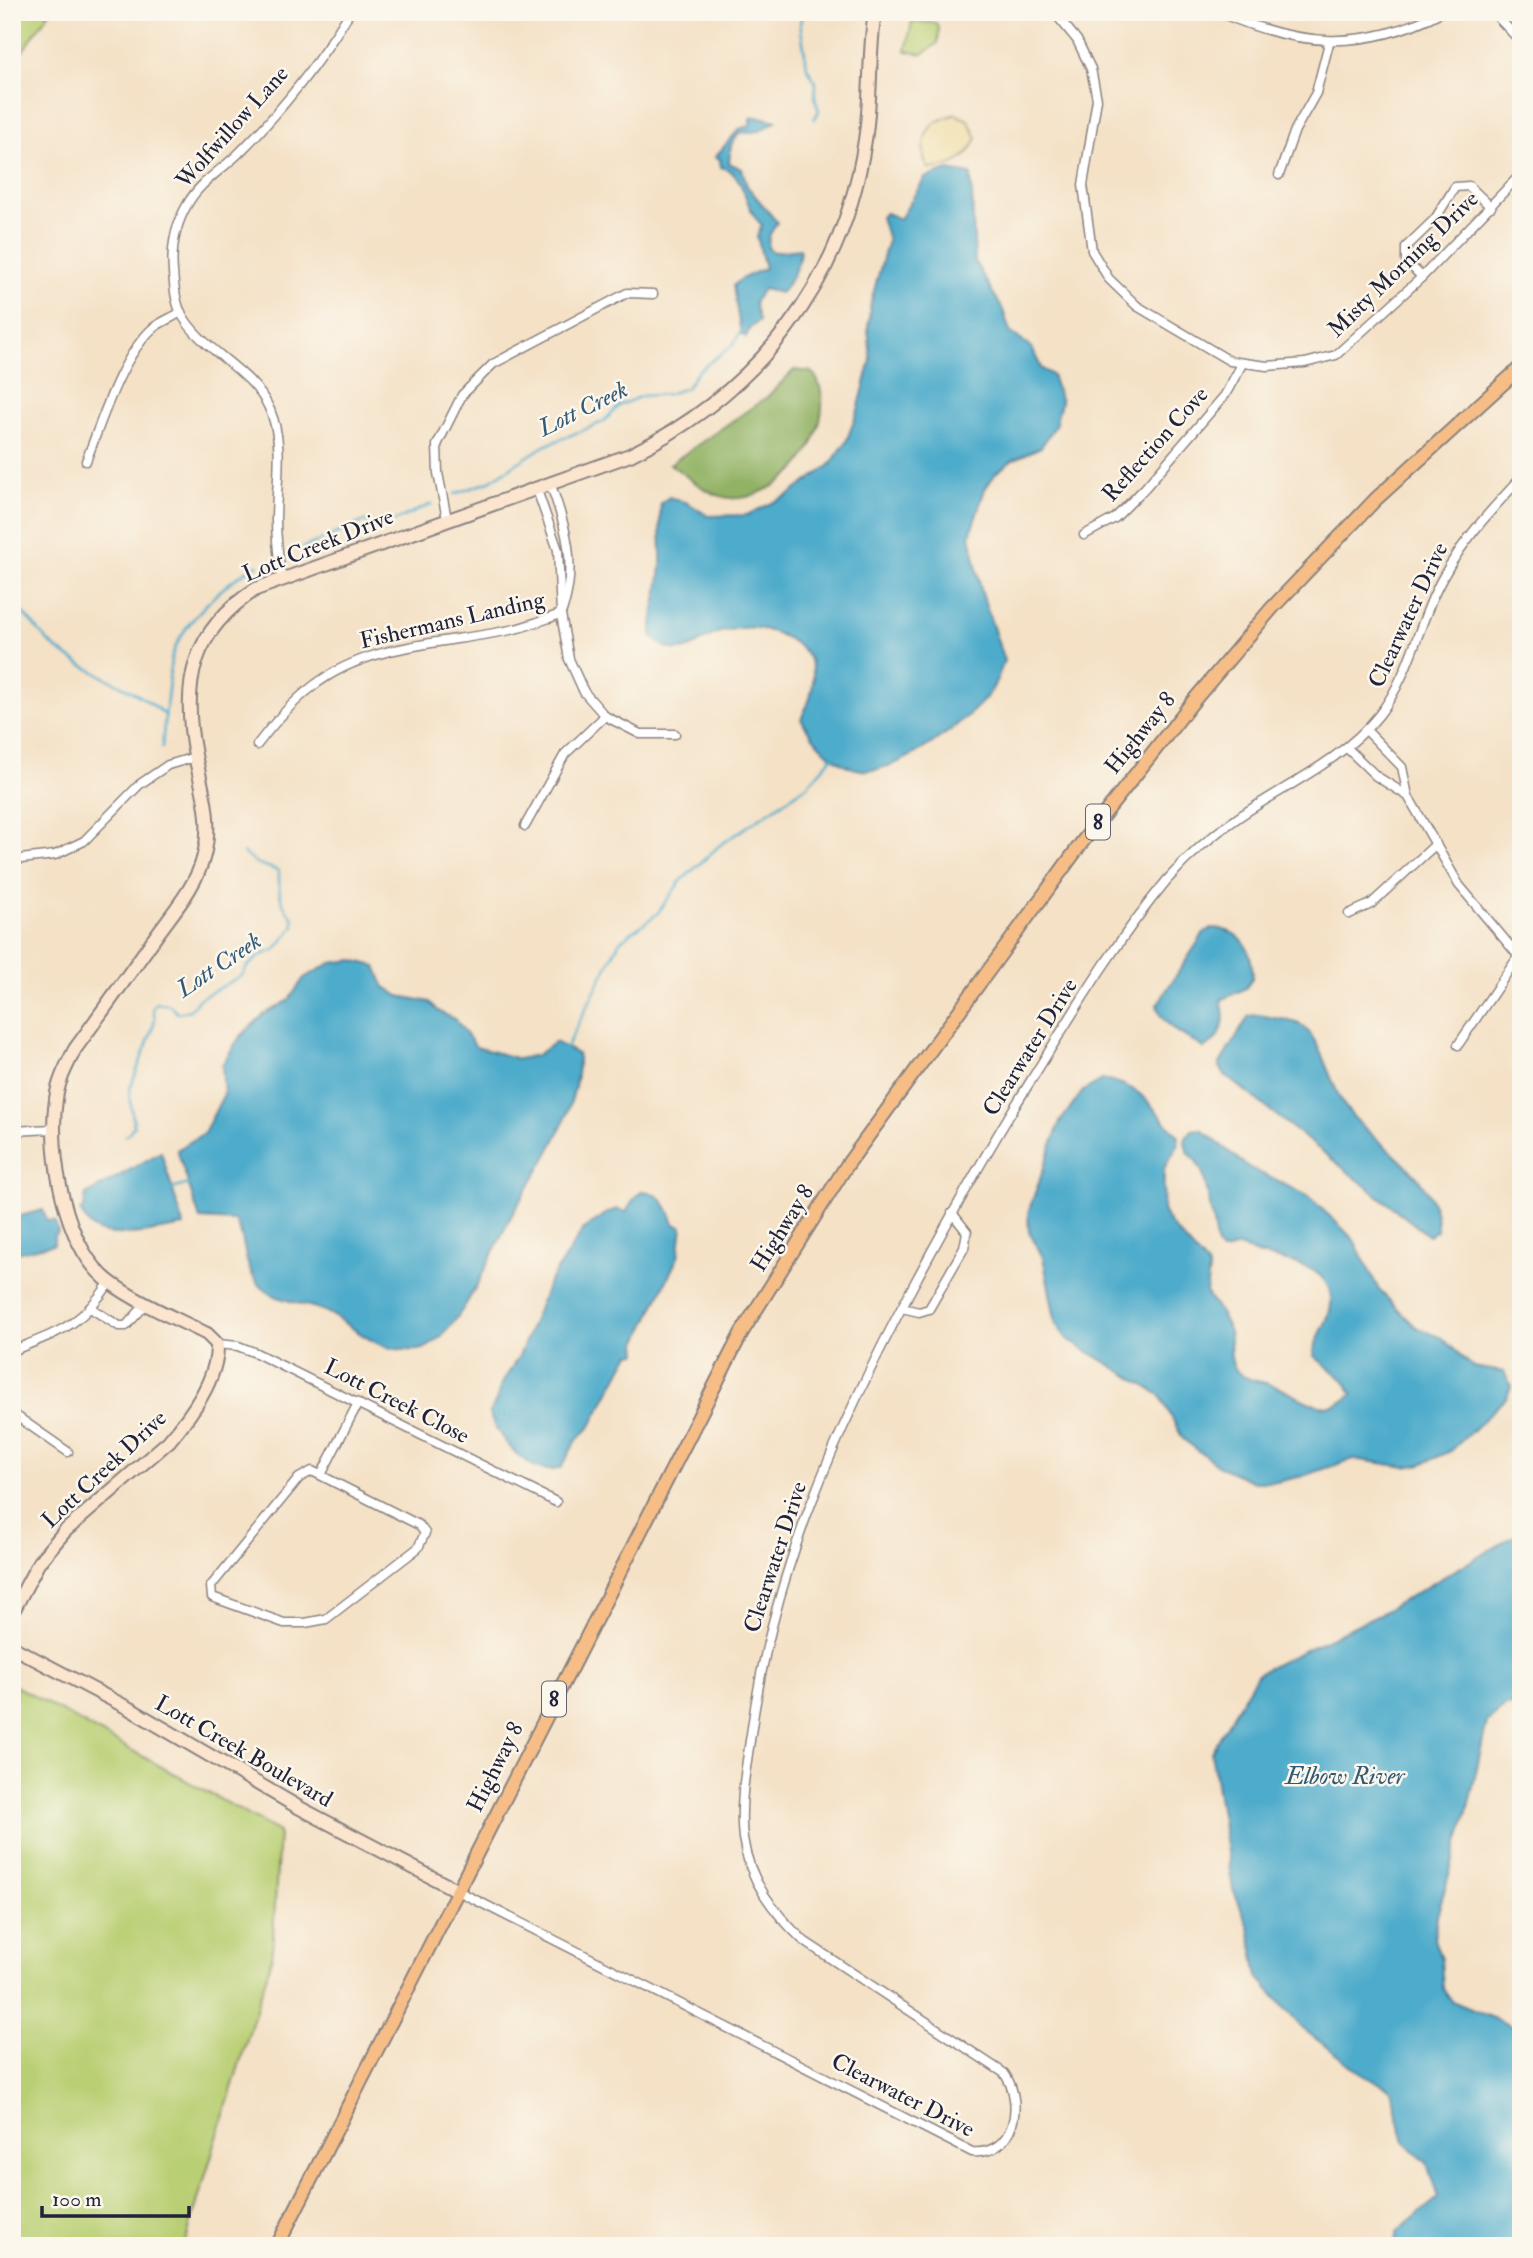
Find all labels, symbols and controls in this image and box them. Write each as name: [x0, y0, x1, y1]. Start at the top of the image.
street label: Wolfwillow Lane: [169, 59, 295, 195]
street label: Misty Morning Drive: [1321, 184, 1485, 343]
water label: Lott Creek: [532, 374, 633, 444]
street label: Reflection Cove: [1096, 380, 1215, 508]
street label: Lott Creek Drive: [238, 501, 398, 589]
street label: Clearwater Drive: [1362, 537, 1454, 692]
street label: Fishermans Landing: [357, 584, 548, 655]
street label: Highway 8: [1098, 686, 1182, 780]
road number: 8: [1086, 804, 1110, 840]
water label: Lott Creek: [170, 925, 267, 1005]
street label: Clearwater Drive: [976, 972, 1084, 1121]
street label: Highway 8: [744, 1179, 820, 1277]
street label: Lott Creek Close: [320, 1352, 475, 1450]
street label: Lott Creek Drive: [35, 1403, 173, 1534]
street label: Clearwater Drive: [737, 1478, 813, 1636]
road number: 8: [542, 1682, 566, 1716]
street label: Lott Creek Boulevard: [150, 1688, 338, 1814]
street label: Highway 8: [460, 1717, 530, 1817]
water label: Elbow River: [1284, 1761, 1405, 1792]
street label: Clearwater Drive: [826, 2046, 980, 2144]
scale bar: [42, 2174, 189, 2218]
text: 100 m: [52, 2186, 102, 2213]

